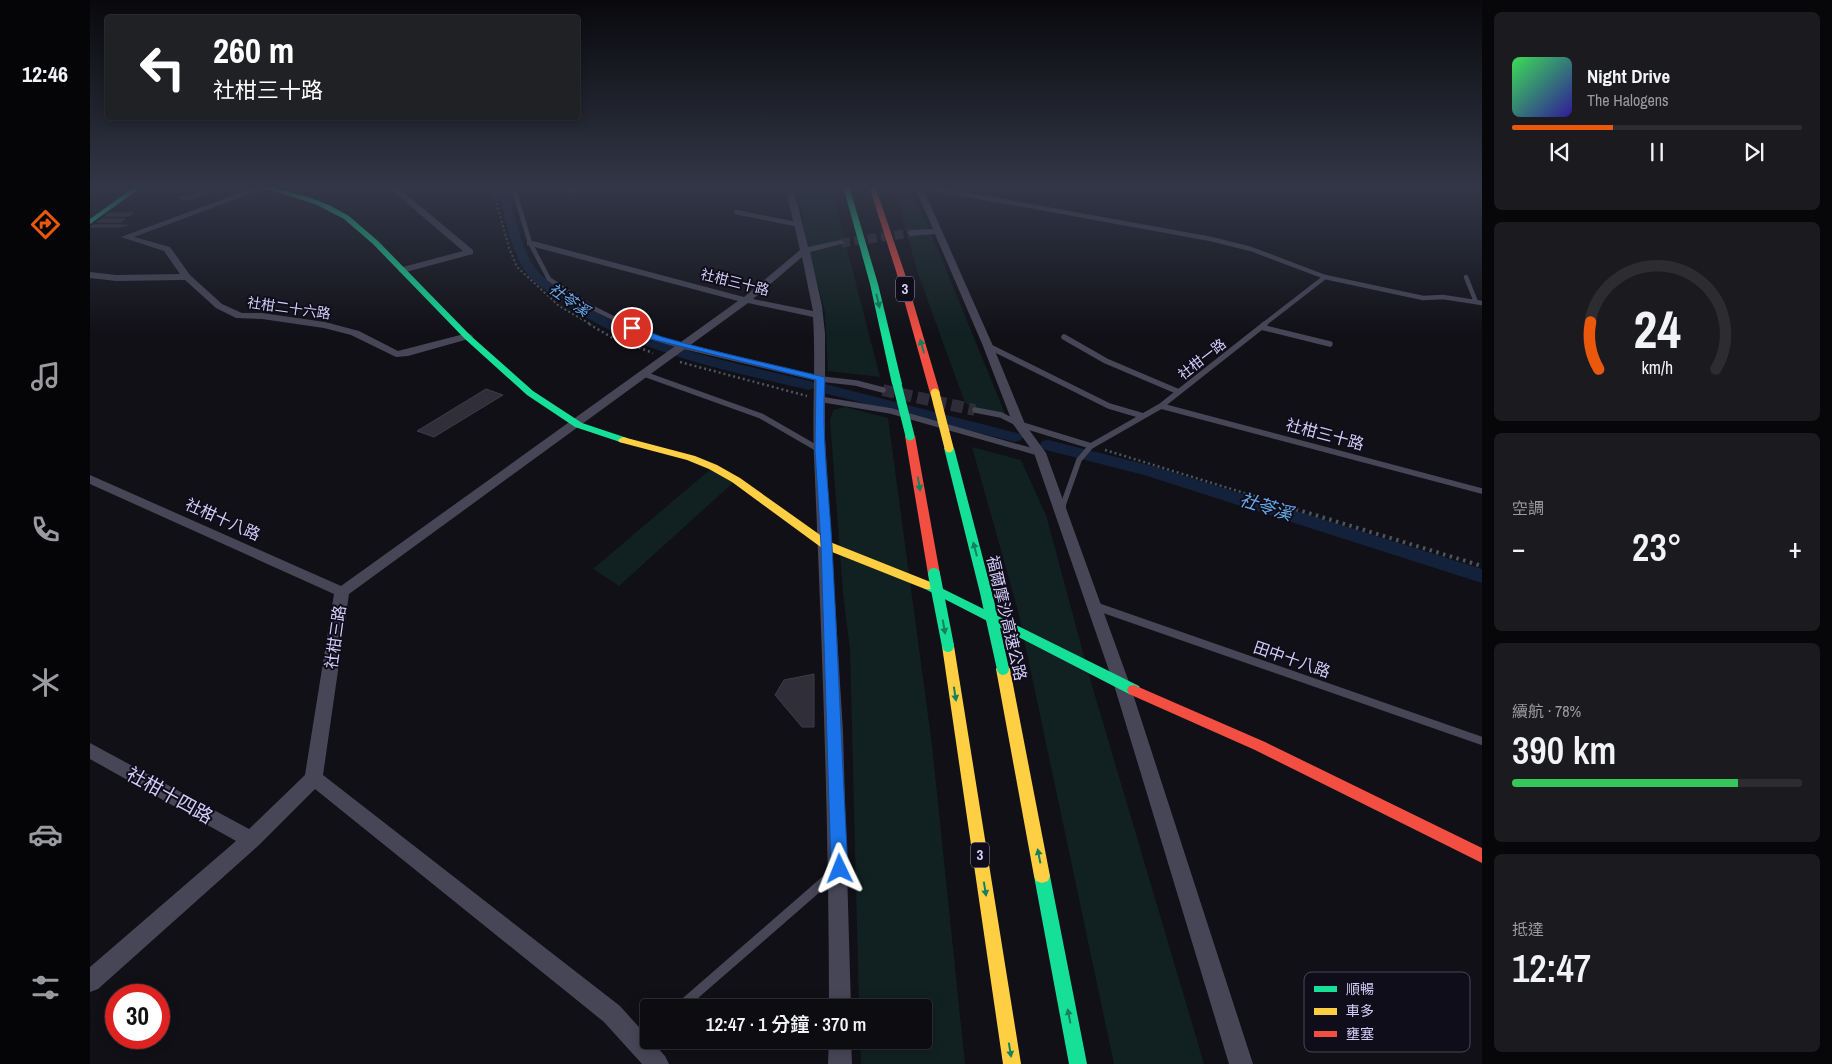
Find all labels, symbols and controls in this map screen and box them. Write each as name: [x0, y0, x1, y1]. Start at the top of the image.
text: 260 m: [213, 27, 294, 74]
icon: left: [130, 35, 195, 100]
text: 12:46: [22, 59, 68, 89]
text: Night Drive: [1587, 63, 1670, 89]
text: 社柑三十路: [213, 75, 323, 105]
text: The Halogens: [1587, 89, 1669, 111]
icon: previous: [1546, 138, 1574, 166]
icon: pause: [1643, 138, 1671, 166]
icon: next: [1740, 138, 1768, 166]
icon: directions: [28, 207, 63, 242]
street label: 社柑三十路: [699, 265, 771, 299]
road number: 3: [896, 276, 914, 302]
water label: 社苓溪: [545, 278, 595, 322]
street label: 社柑二十六路: [246, 293, 332, 323]
one-way arrow: [874, 293, 882, 308]
text: 24: [1633, 294, 1681, 364]
pin: [611, 307, 653, 349]
icon: arrive: [618, 314, 646, 342]
street label: 社柑一路: [1174, 335, 1230, 383]
one-way arrow: [917, 339, 925, 354]
text: km/h: [1641, 356, 1673, 380]
icon: music: [28, 359, 63, 394]
street label: 社柑三十路: [1284, 413, 1366, 455]
one-way arrow: [915, 477, 923, 493]
water label: 社苓溪: [1237, 487, 1298, 527]
street label: 社柑十八路: [182, 493, 264, 545]
text: 空調: [1512, 497, 1544, 519]
icon: phone: [28, 512, 63, 547]
text: 23°: [1632, 522, 1682, 573]
text: −: [1512, 529, 1525, 567]
text: +: [1789, 529, 1802, 567]
one-way arrow: [971, 542, 979, 557]
street label: 福爾摩沙高速公路: [982, 553, 1032, 683]
street label: 社柑三路: [320, 604, 350, 670]
one-way arrow: [941, 620, 949, 636]
street label: 田中十八路: [1251, 636, 1333, 682]
icon: climate: [28, 665, 63, 700]
one-way arrow: [951, 687, 959, 703]
text: 續航 · 78%: [1512, 700, 1581, 722]
text: 390 km: [1512, 725, 1616, 776]
street label: 社柑十四路: [122, 761, 218, 829]
icon: car: [28, 817, 63, 852]
position arrow: [813, 842, 865, 894]
road number: 3: [971, 842, 989, 868]
one-way arrow: [1034, 848, 1042, 864]
one-way arrow: [981, 882, 989, 898]
text: 抵達: [1512, 918, 1544, 940]
text: 12:47: [1512, 943, 1591, 994]
icon: filters: [28, 970, 63, 1005]
legend: [1304, 972, 1470, 1052]
text: 順暢: [1346, 980, 1374, 998]
speed limit sign: 30: [105, 984, 170, 1049]
text: 車多: [1346, 1002, 1374, 1020]
one-way arrow: [1064, 1008, 1072, 1024]
text: 12:47 · 1 分鐘 · 370 m: [706, 1011, 866, 1037]
text: 壅塞: [1346, 1025, 1374, 1043]
one-way arrow: [1006, 1042, 1014, 1058]

